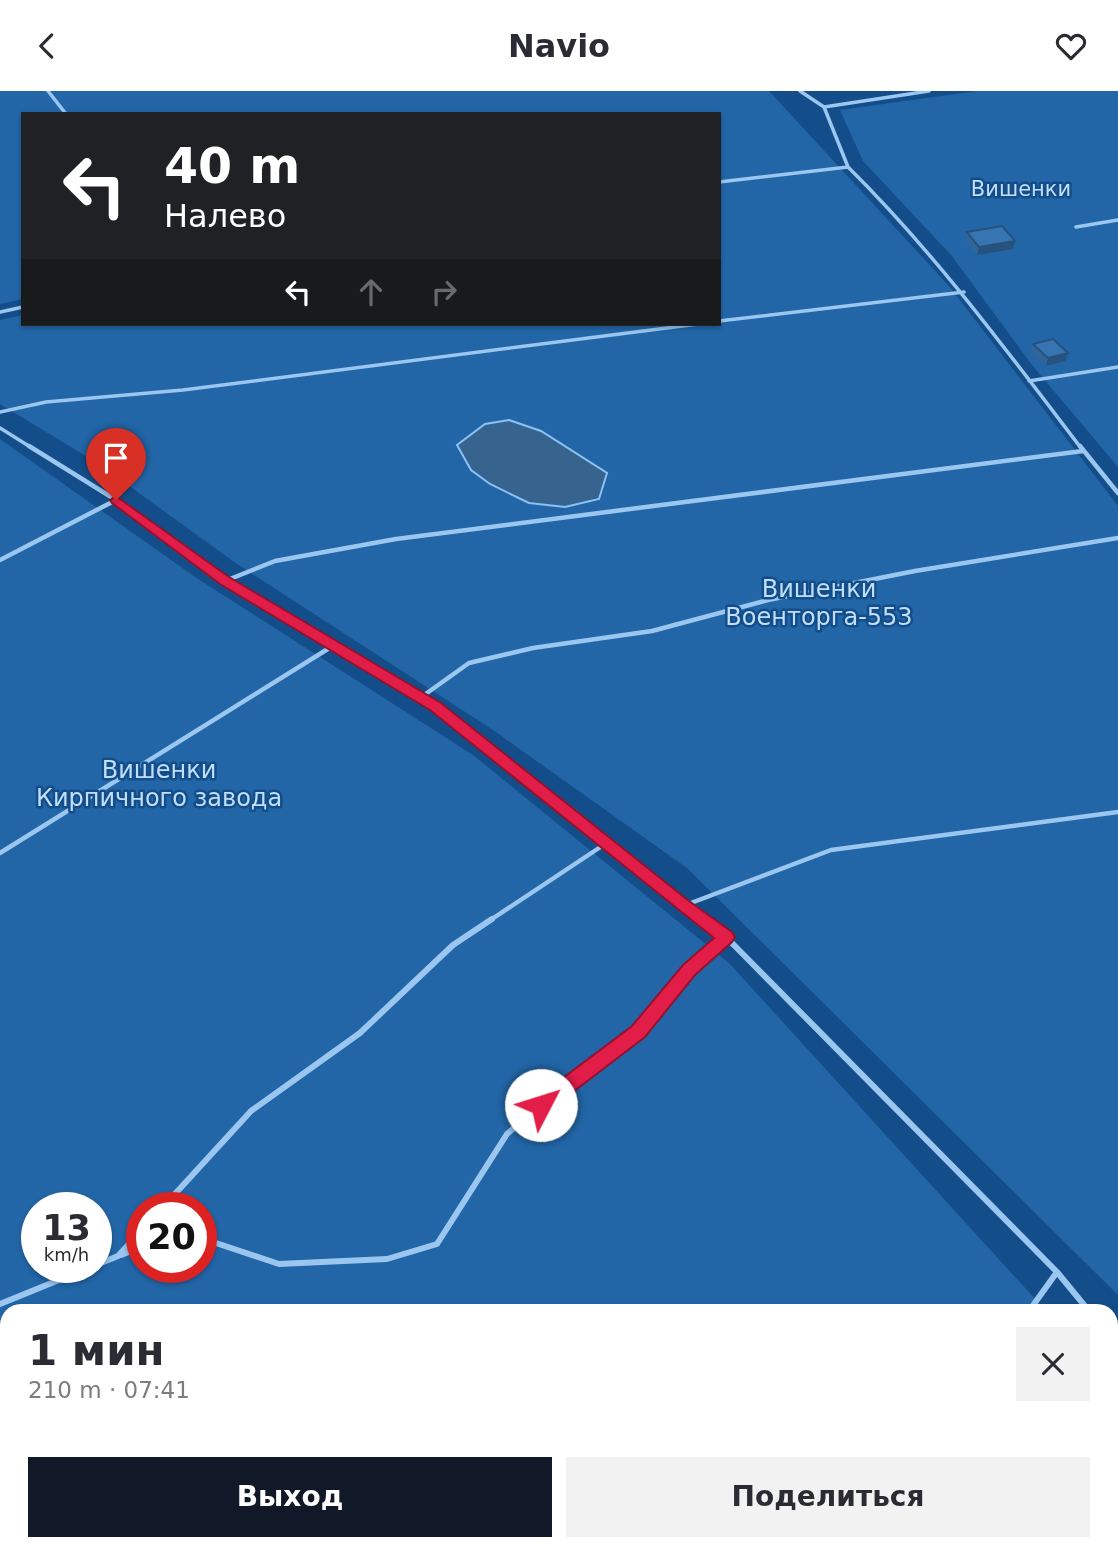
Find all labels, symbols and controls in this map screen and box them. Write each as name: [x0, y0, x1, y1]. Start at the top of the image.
icon: back: [28, 27, 66, 65]
text: Navio: [508, 27, 610, 65]
icon: heart: [1052, 27, 1090, 65]
text: 40 m: [164, 138, 300, 195]
icon: left: [49, 140, 140, 231]
park label: Вишенки: [971, 177, 1071, 201]
text: Налево: [164, 197, 286, 235]
icon: left: [279, 273, 317, 311]
icon: ahead: [352, 273, 390, 311]
icon: right: [425, 273, 463, 311]
pin: [86, 428, 146, 500]
icon: arrive: [97, 439, 135, 477]
park label: Вишенки Военторга-553: [725, 575, 913, 631]
park label: Вишенки Кирпичного завода: [36, 756, 282, 812]
position arrow: [504, 1068, 578, 1142]
speed limit sign: 20: [126, 1192, 217, 1283]
text: 13: [42, 1208, 91, 1248]
text: km/h: [44, 1244, 89, 1265]
text: 1 мин: [28, 1326, 165, 1375]
button: close: [1016, 1327, 1090, 1401]
text: 210 m · 07:41: [28, 1377, 190, 1403]
button: Выход: [28, 1457, 552, 1537]
button: Поделиться: [566, 1457, 1090, 1537]

